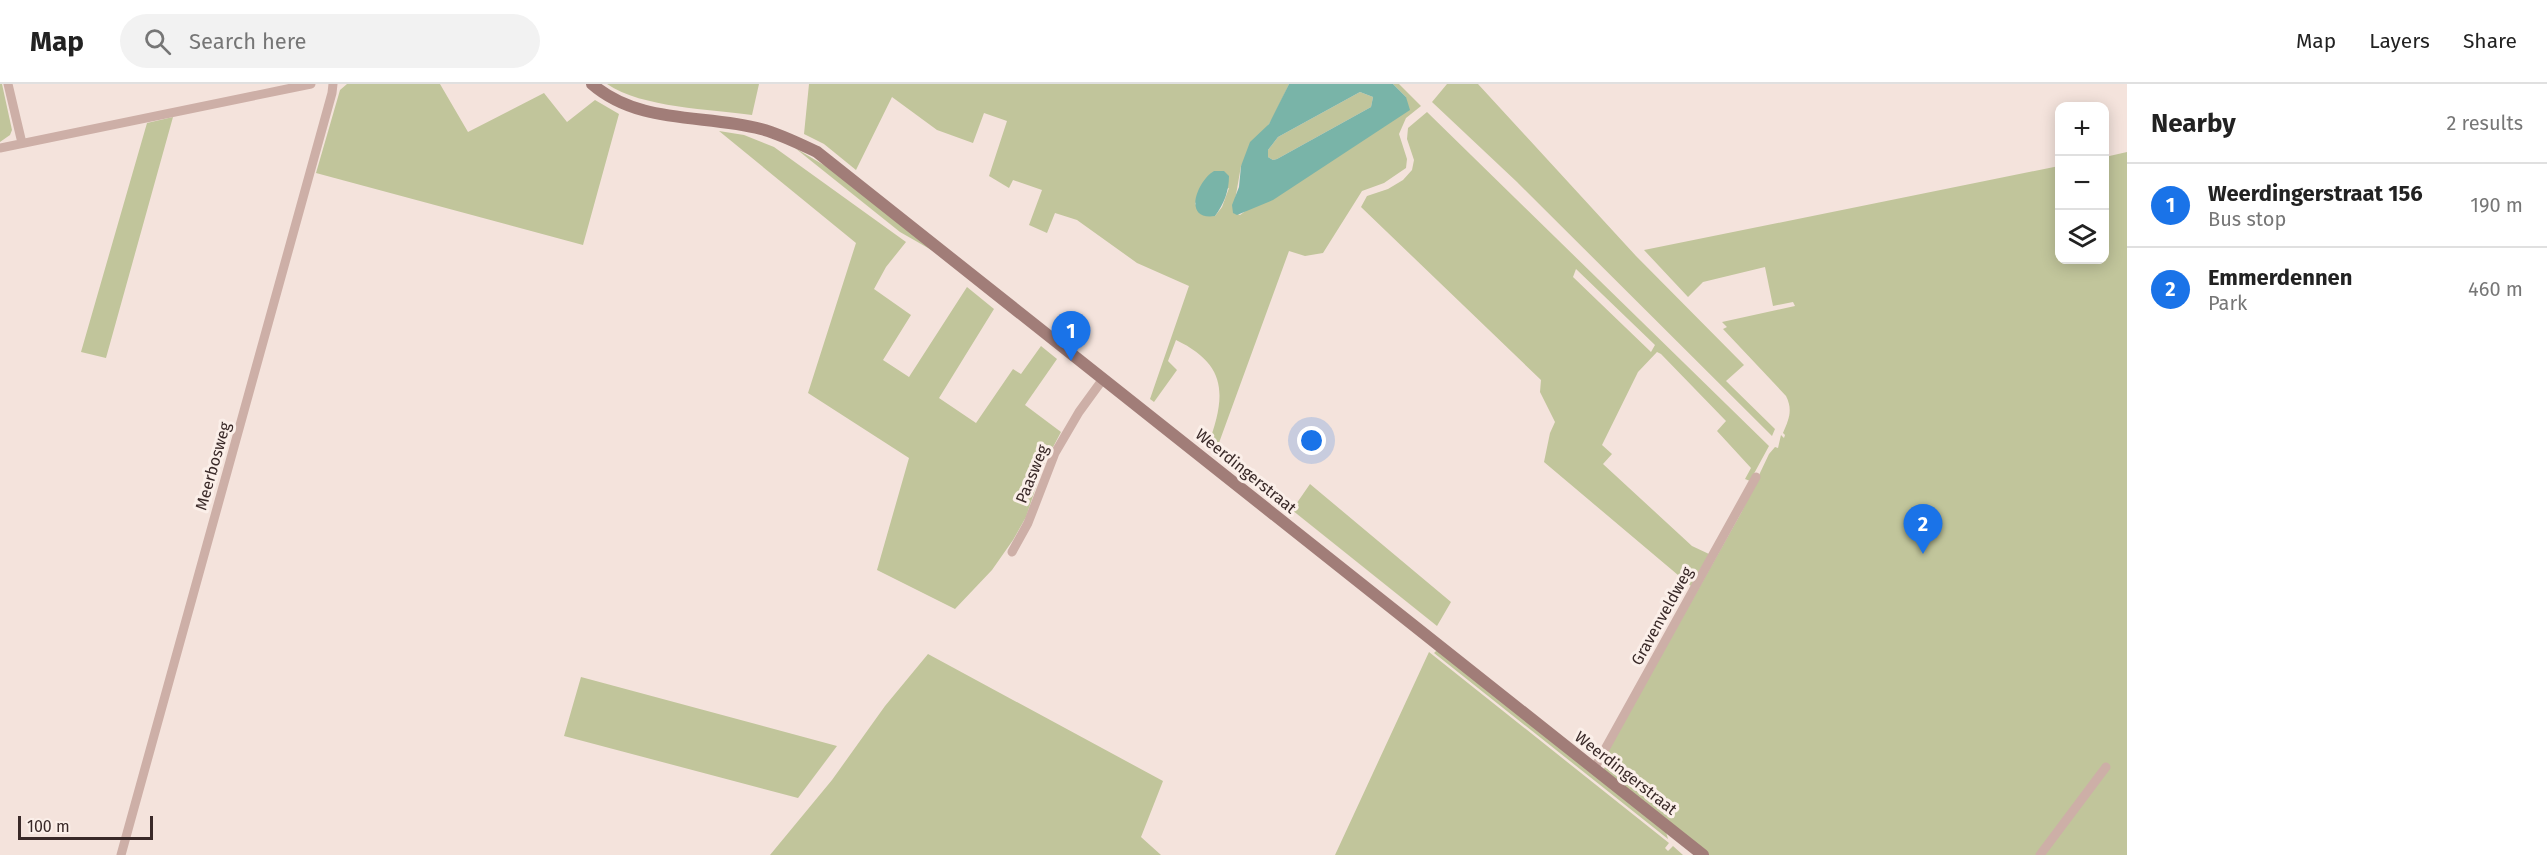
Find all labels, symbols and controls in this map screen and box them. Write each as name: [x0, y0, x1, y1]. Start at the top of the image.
search box: [120, 14, 540, 68]
text: Map: [30, 25, 84, 58]
icon: search: [141, 25, 174, 58]
text: Search here: [189, 28, 307, 55]
text: Map: [2296, 28, 2336, 54]
text: Layers: [2369, 28, 2430, 54]
text: Share: [2463, 28, 2517, 54]
map controls: [2055, 102, 2109, 264]
button: +: [2055, 102, 2109, 156]
text: Nearby: [2151, 108, 2236, 139]
text: 2 results: [2446, 111, 2523, 135]
button: −: [2055, 156, 2109, 210]
text: Weerdingerstraat 156: [2208, 180, 2423, 207]
text: 1: [2166, 193, 2175, 217]
text: 190 m: [2470, 193, 2523, 217]
text: Bus stop: [2208, 207, 2286, 231]
button: layers: [2055, 210, 2109, 264]
text: Emmerdennen: [2208, 264, 2352, 291]
text: 2: [2165, 277, 2176, 301]
text: 460 m: [2468, 277, 2523, 301]
text: Park: [2208, 291, 2247, 315]
pin: 1: [1052, 312, 1090, 361]
street label: Meerbosweg: [191, 419, 235, 512]
street label: Weerdingerstraat: [1192, 424, 1300, 518]
your location: [1297, 426, 1326, 455]
street label: Paasweg: [1012, 441, 1053, 506]
pin: 2: [1904, 504, 1942, 554]
street label: Gravenveldweg: [1627, 563, 1697, 668]
street label: Weerdingerstraat: [1571, 727, 1681, 819]
scale bar: [18, 813, 153, 840]
text: 100 m: [27, 817, 70, 836]

